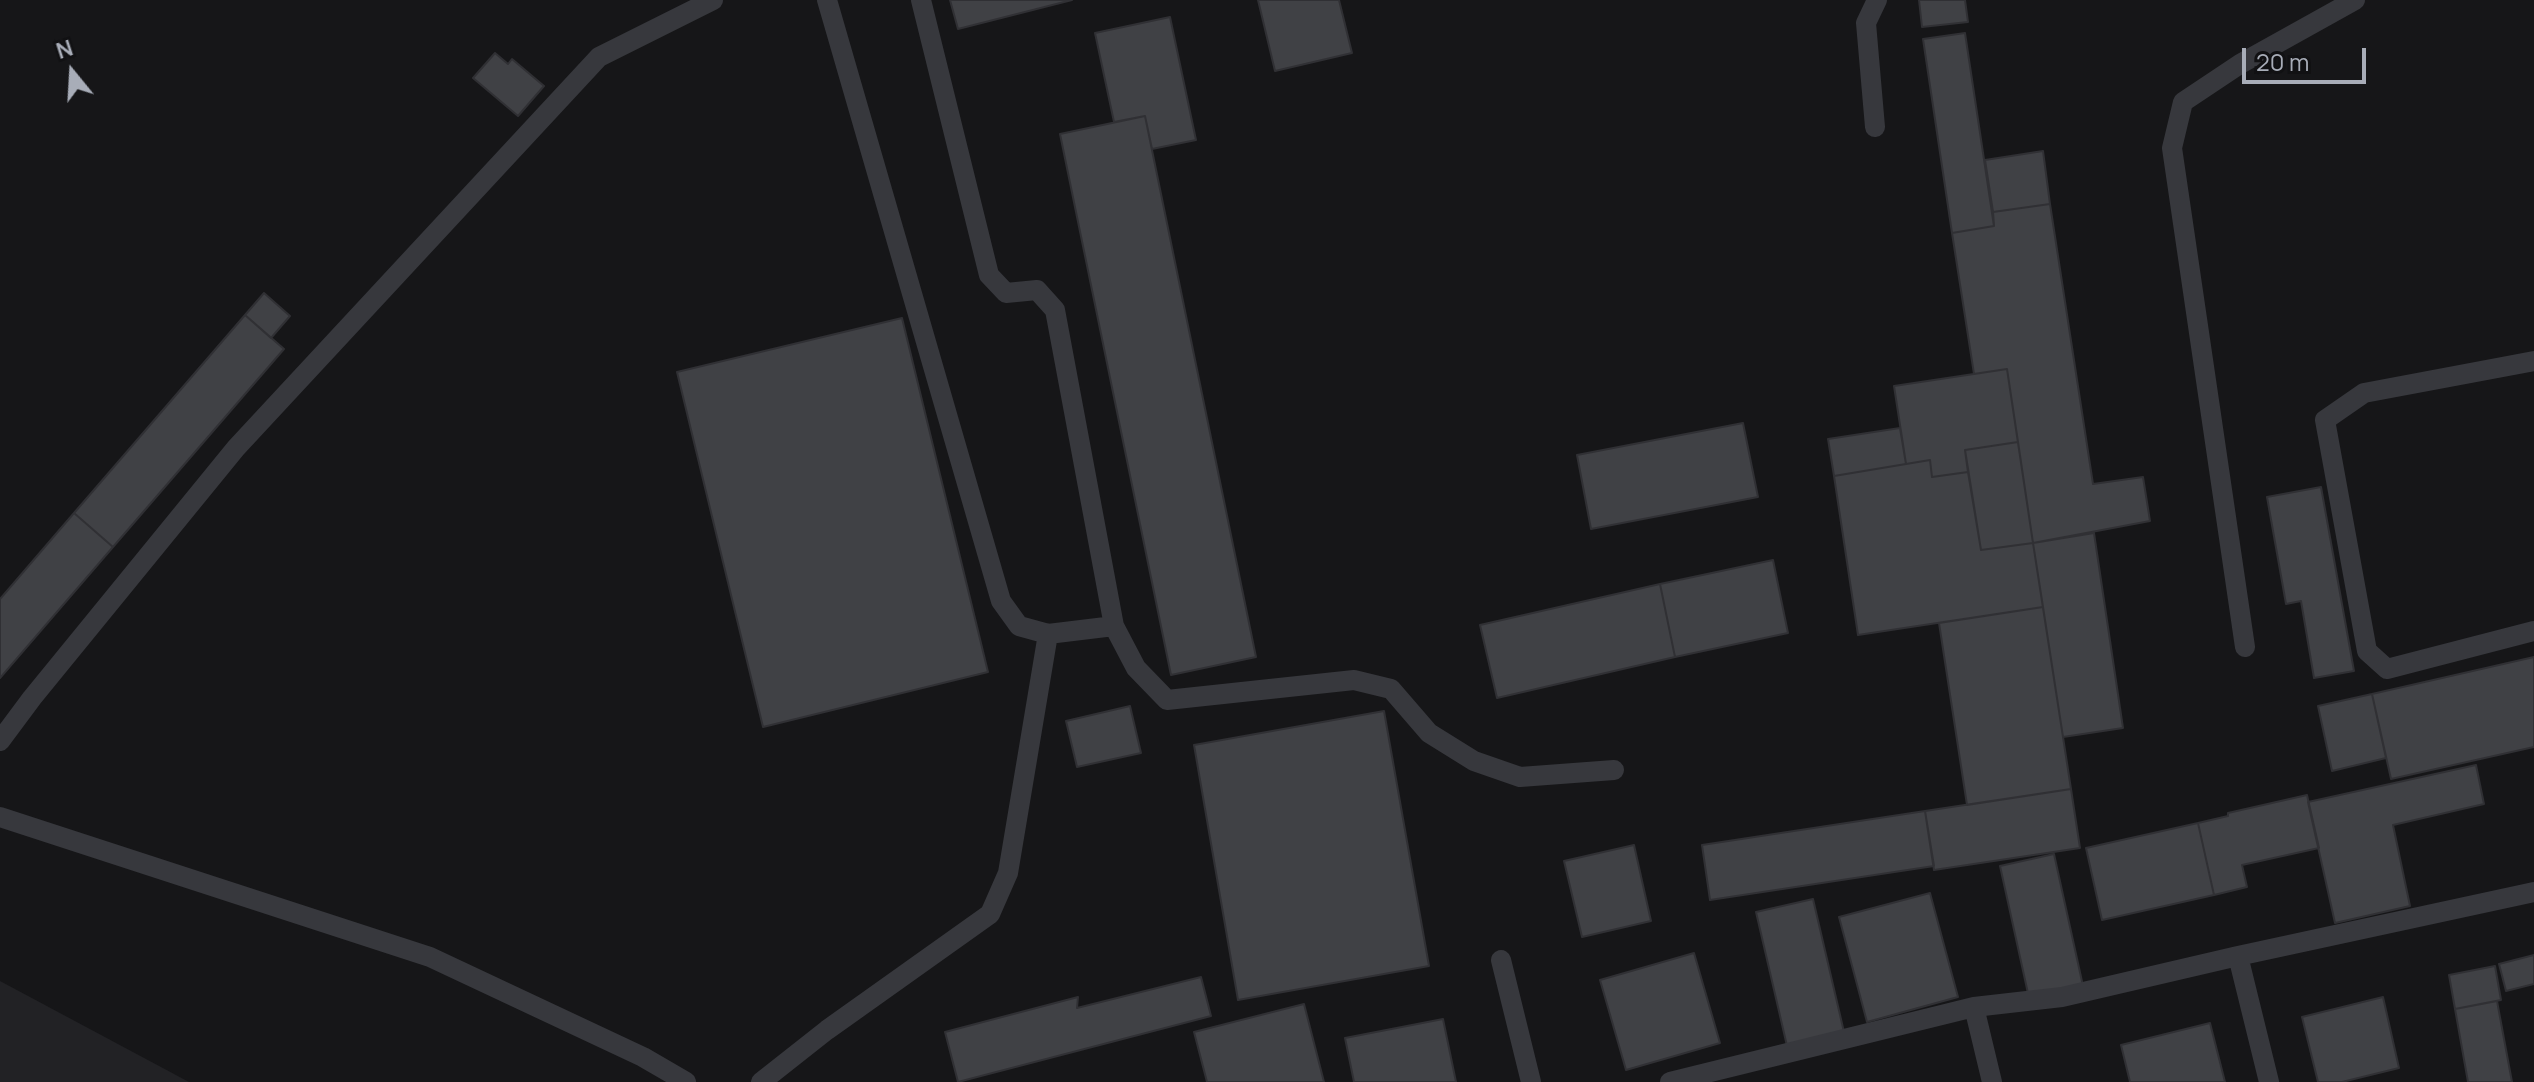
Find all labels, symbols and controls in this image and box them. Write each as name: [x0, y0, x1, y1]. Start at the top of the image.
north arrow: [32, 32, 112, 112]
text: N: [52, 32, 77, 66]
scale bar: [2246, 32, 2370, 82]
text: 20 m: [2256, 45, 2309, 78]

